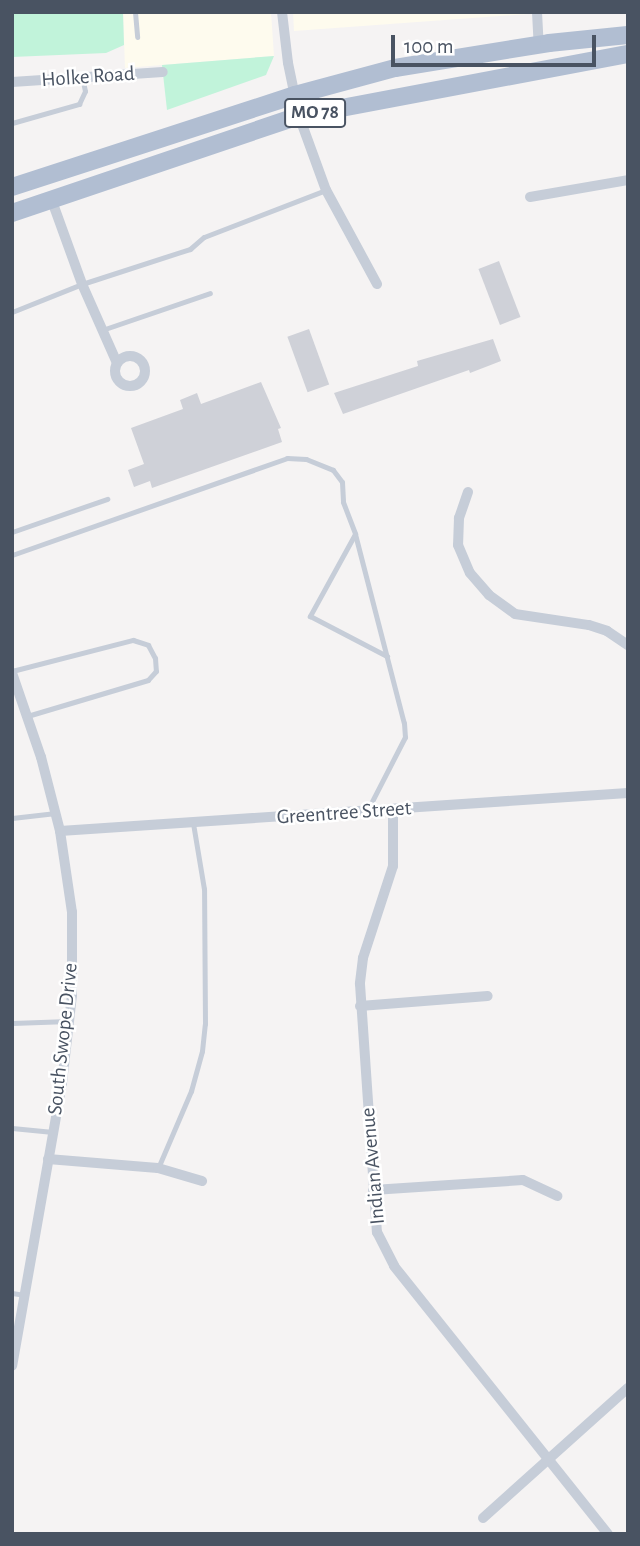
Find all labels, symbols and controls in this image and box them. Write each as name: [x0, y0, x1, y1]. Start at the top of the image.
scale bar: [395, 21, 600, 65]
text: 100 m: [404, 36, 454, 57]
street label: Holke Road: [40, 61, 136, 93]
road number: MO 78: [284, 97, 346, 128]
street label: Greentree Street: [276, 796, 412, 830]
street label: South Swope Drive: [42, 962, 84, 1116]
street label: Indian Avenue: [355, 1107, 391, 1225]

